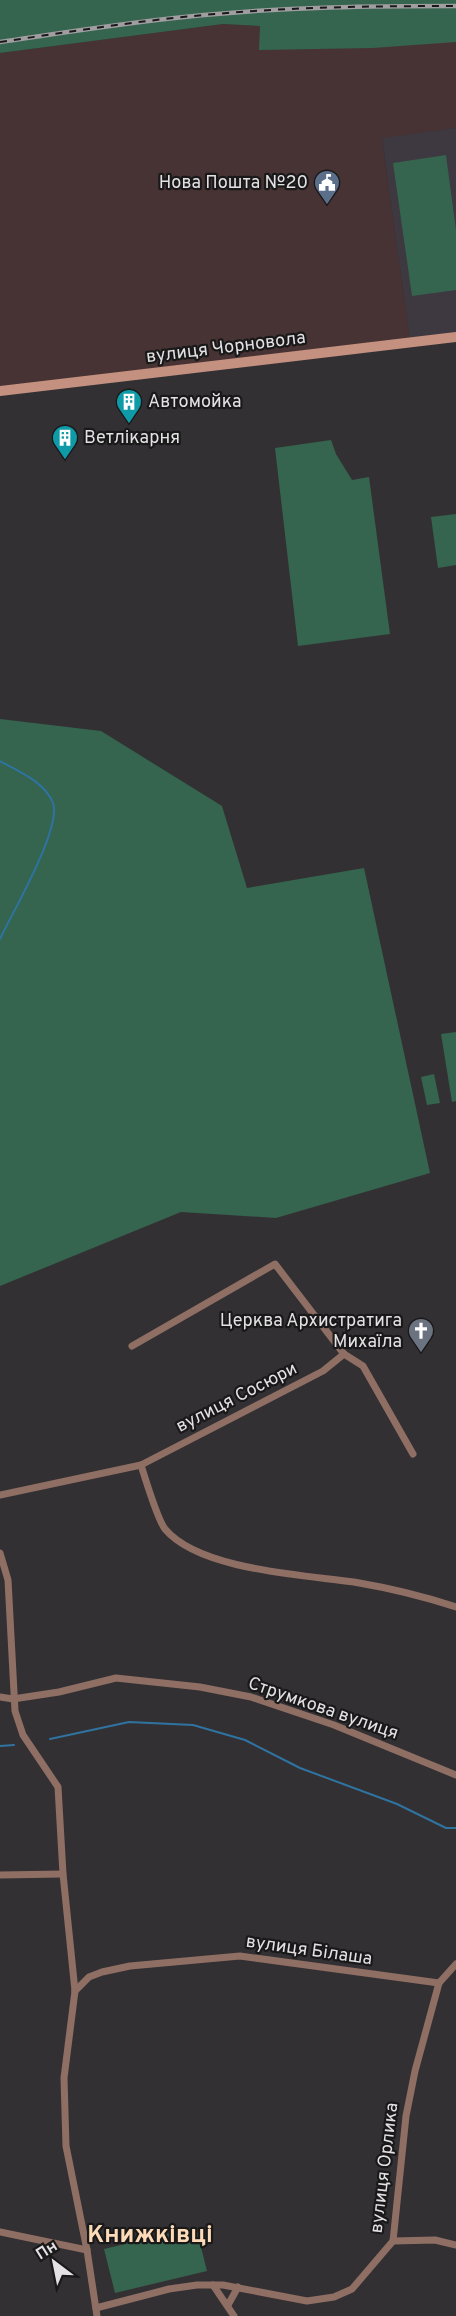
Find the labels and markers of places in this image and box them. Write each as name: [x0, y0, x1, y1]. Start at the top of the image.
public building icon: Нова Пошта №20: [312, 168, 342, 206]
place label: Нова Пошта №20: [159, 172, 308, 195]
building icon: Автомойка: [114, 387, 144, 425]
place label: Автомойка: [148, 391, 241, 414]
building icon: Ветлікарня: [50, 423, 80, 461]
place label: Ветлікарня: [84, 427, 180, 450]
place label: Церква Архистратига Михаїла: [220, 1310, 402, 1354]
church icon: Церква Архистратига Михаїла: [406, 1316, 436, 1354]

